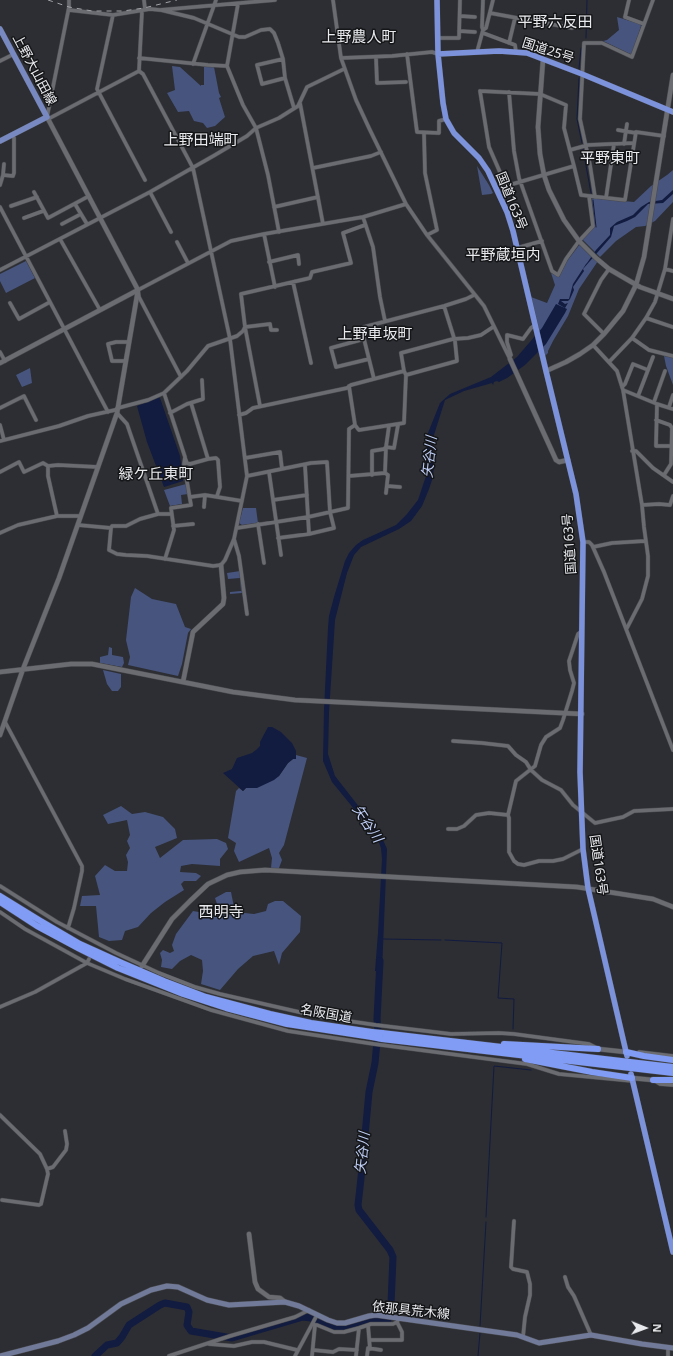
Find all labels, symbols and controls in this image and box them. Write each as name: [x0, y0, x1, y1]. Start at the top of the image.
district label: 平野六反田: [518, 14, 592, 32]
district label: 上野農人町: [322, 29, 396, 47]
street label: 上野大山田線: [9, 32, 59, 108]
street label: 国道25号: [520, 35, 576, 67]
district label: 上野田端町: [164, 132, 238, 150]
district label: 平野東町: [580, 150, 640, 168]
street label: 国道163号: [492, 170, 530, 232]
district label: 平野蔵垣内: [466, 247, 540, 265]
district label: 上野車坂町: [338, 326, 412, 344]
water label: 矢谷川: [419, 435, 441, 479]
district label: 緑ケ丘東町: [119, 466, 193, 484]
street label: 国道163号: [560, 513, 580, 575]
water label: 矢谷川: [348, 802, 386, 846]
street label: 国道163号: [586, 834, 610, 896]
district label: 西明寺: [199, 904, 243, 922]
street label: 名阪国道: [299, 1002, 353, 1026]
water label: 矢谷川: [352, 1131, 374, 1175]
street label: 依那具荒木線: [371, 1299, 451, 1323]
north arrow: [625, 1308, 665, 1348]
text: N: [650, 1324, 665, 1333]

